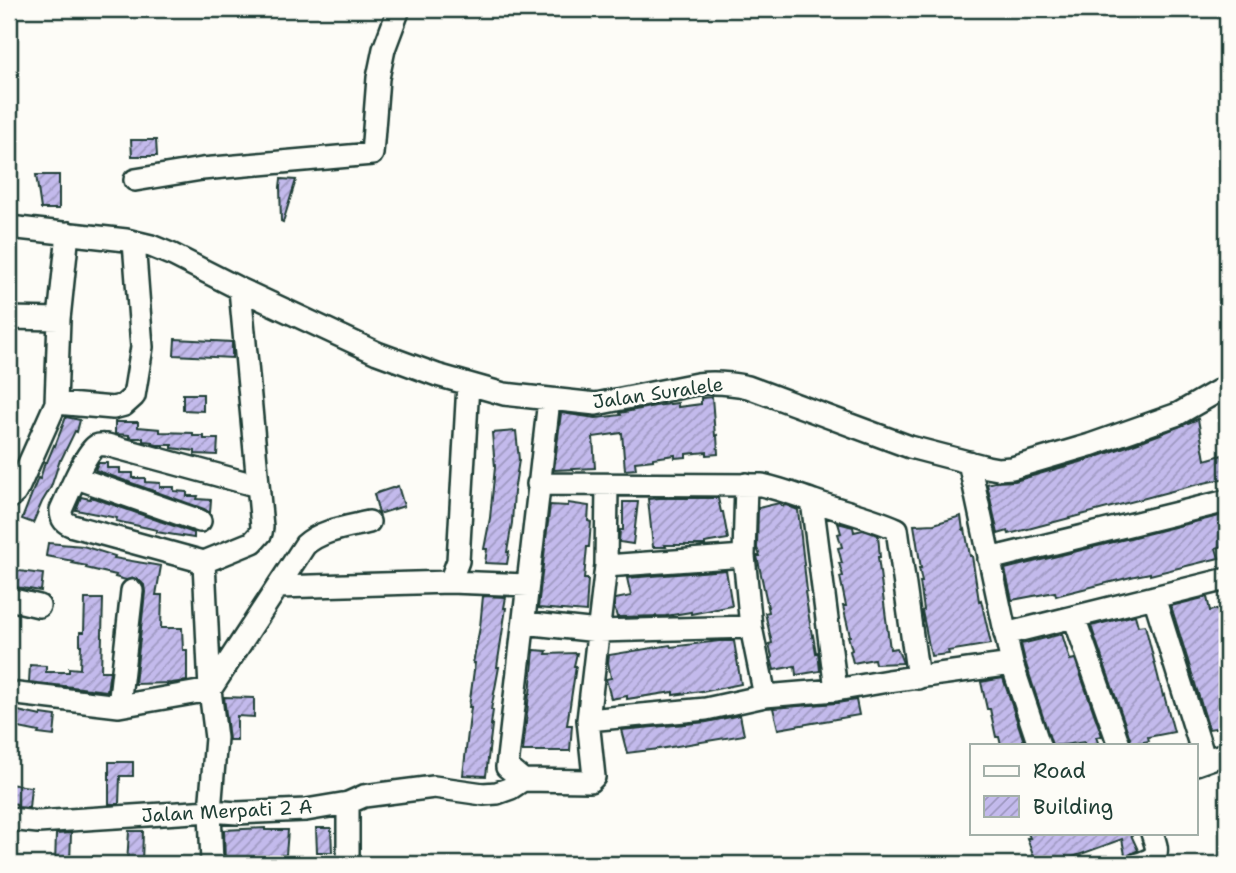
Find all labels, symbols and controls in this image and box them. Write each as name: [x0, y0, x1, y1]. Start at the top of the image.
street label: Jalan Suralele: [591, 371, 725, 415]
legend: [970, 744, 1198, 834]
text: Road: [1033, 757, 1086, 785]
text: Building: [1033, 793, 1113, 821]
street label: Jalan Merpati 2 A: [141, 794, 313, 828]

